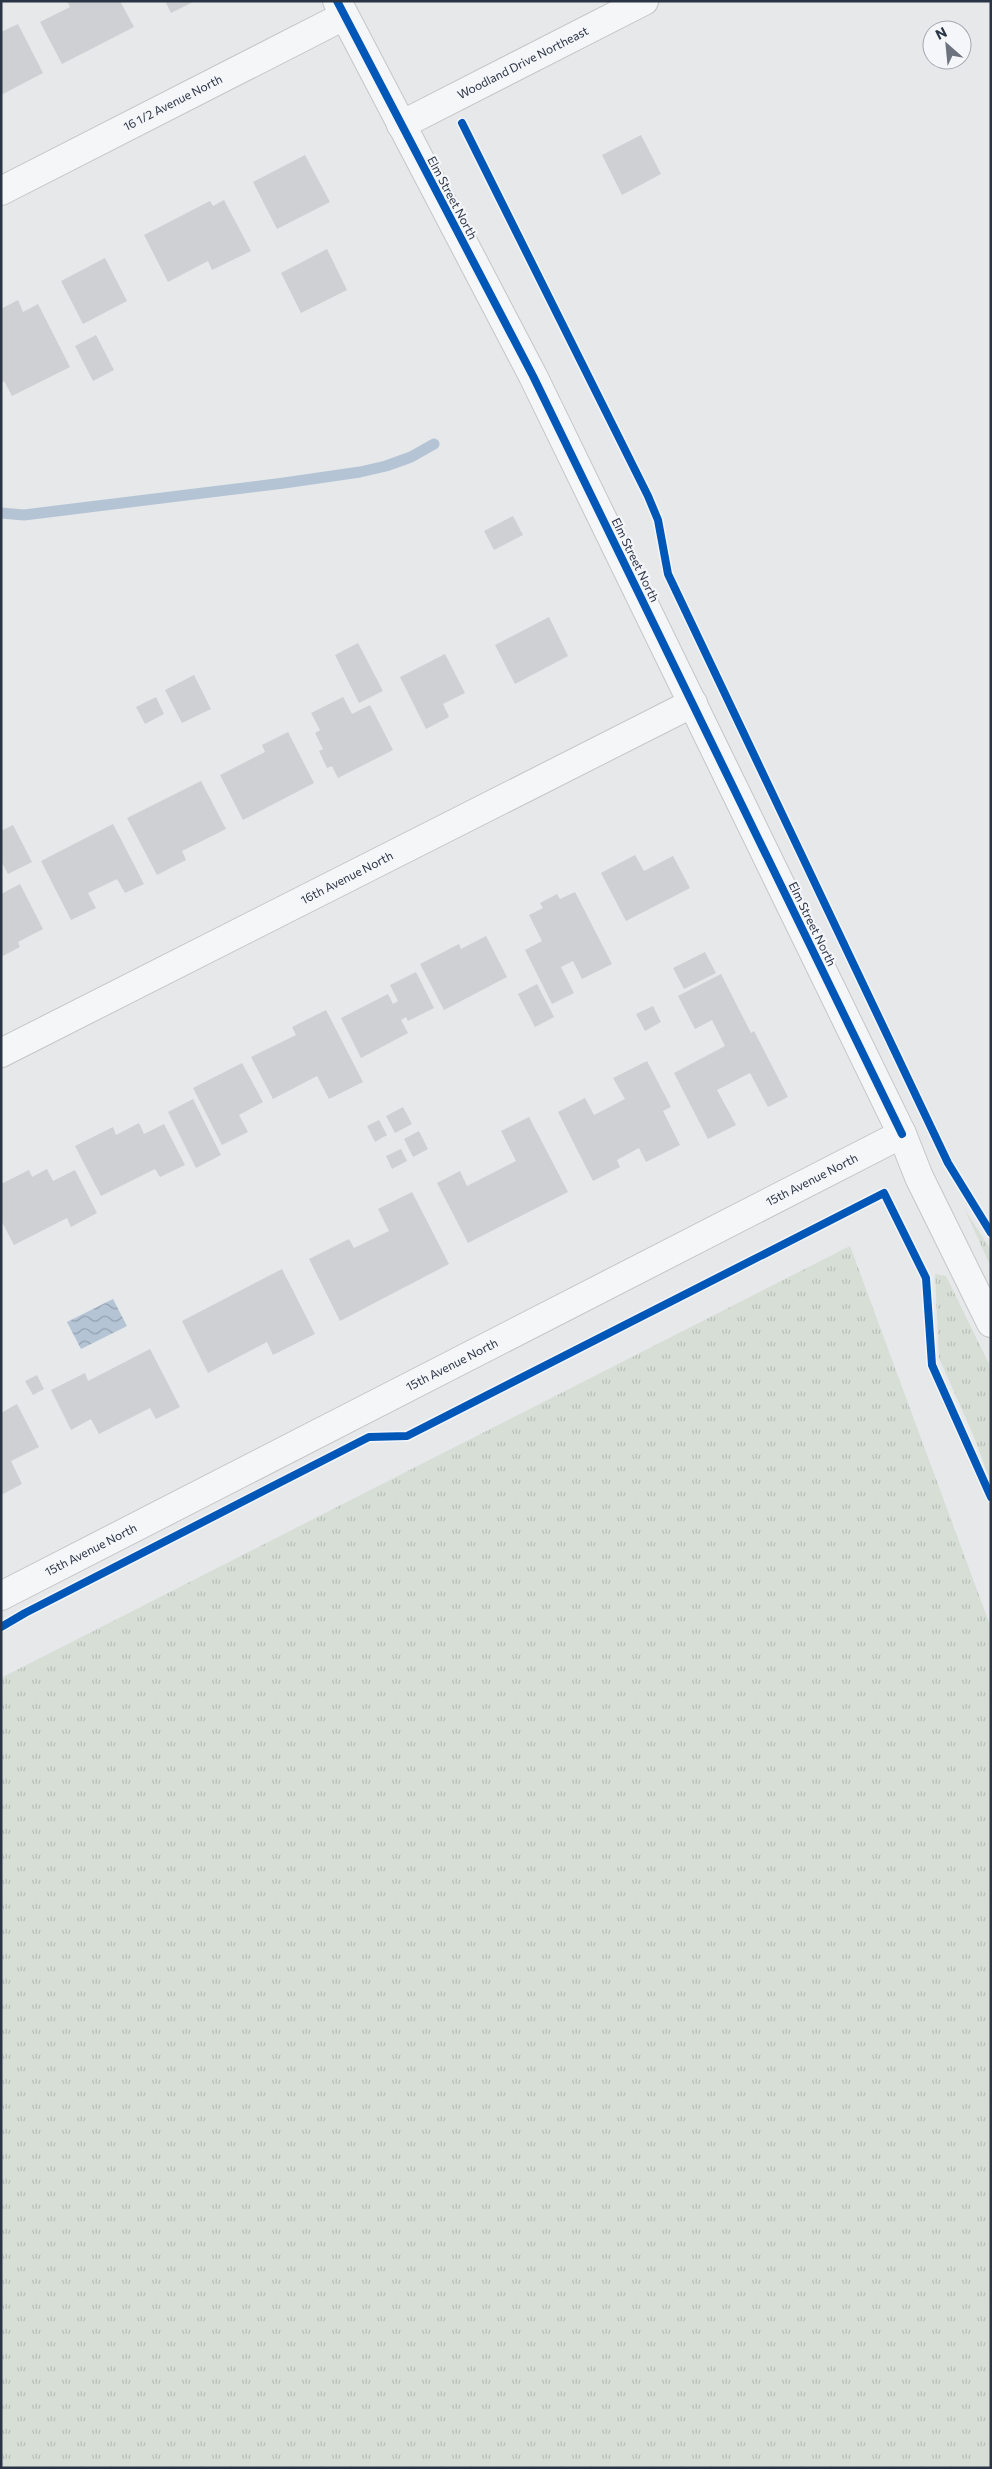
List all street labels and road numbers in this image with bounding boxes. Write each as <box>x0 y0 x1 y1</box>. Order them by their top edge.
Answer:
street label: Woodland Drive Northeast <box>455 23 590 101</box>
street label: 16 1/2 Avenue North <box>121 71 224 133</box>
street label: Elm Street North <box>425 154 481 241</box>
street label: Elm Street North <box>609 515 662 604</box>
street label: 16th Avenue North <box>298 848 395 906</box>
street label: Elm Street North <box>786 879 839 968</box>
street label: 15th Avenue North <box>763 1150 860 1208</box>
street label: 15th Avenue North <box>403 1335 500 1393</box>
street label: 15th Avenue North <box>42 1520 139 1578</box>

